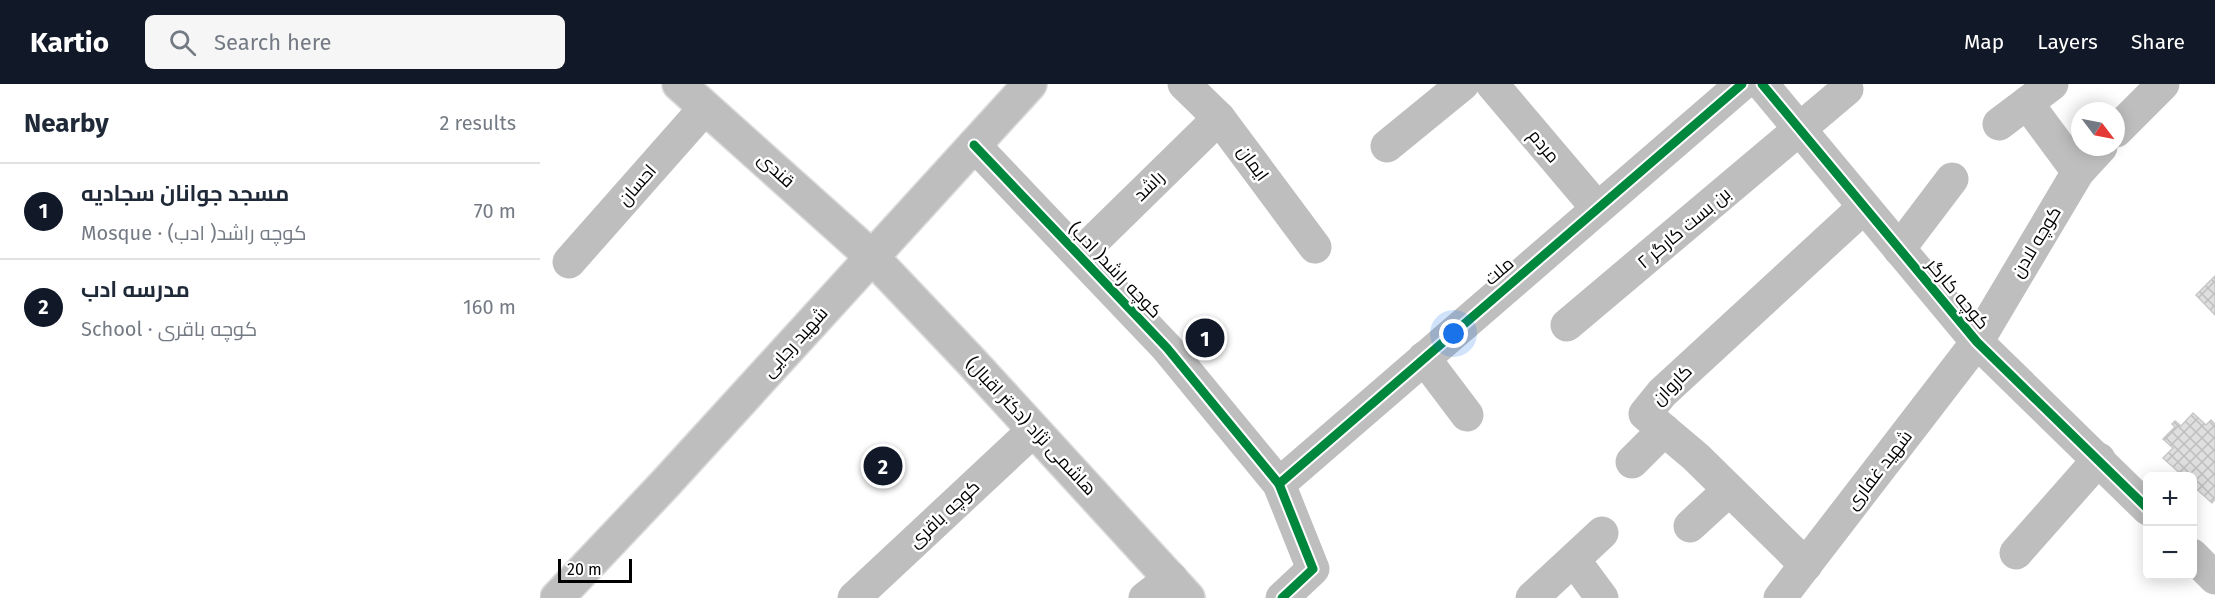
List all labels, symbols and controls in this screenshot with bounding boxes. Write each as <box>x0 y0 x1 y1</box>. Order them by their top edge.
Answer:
search box <box>145 15 565 69</box>
text: Kartio <box>30 26 109 59</box>
icon: search <box>166 26 199 59</box>
text: Search here <box>214 29 332 56</box>
text: Map <box>1964 29 2004 55</box>
text: Layers <box>2037 29 2098 55</box>
text: Share <box>2131 29 2185 55</box>
north arrow <box>2071 102 2125 156</box>
text: Nearby <box>24 108 109 139</box>
text: 2 results <box>439 111 516 135</box>
street label: مردم <box>1523 125 1564 168</box>
street label: ایمان <box>1233 141 1273 185</box>
street label: قندی <box>753 148 799 192</box>
street label: احسان <box>613 160 661 210</box>
street label: راشد <box>1129 166 1169 206</box>
text: مسجد جوانان سجادیه <box>81 180 289 207</box>
street label: بن بست کارگر ۲ <box>1633 183 1735 273</box>
text: 1 <box>39 199 48 223</box>
text: 70 m <box>474 199 516 223</box>
street label: کوچه لادن <box>2006 202 2067 282</box>
street label: کوچه راشد( ادب) <box>1063 217 1166 323</box>
text: Mosque · کوچه راشد( ادب) <box>81 221 306 245</box>
street label: ملت <box>1480 252 1518 290</box>
street label: کوچه کارگر <box>1921 253 1994 335</box>
text: مدرسه ادب <box>81 276 190 303</box>
text: 2 <box>38 295 49 319</box>
text: 160 m <box>463 295 516 319</box>
street label: شهید رجایی <box>758 302 832 382</box>
pin: 1 <box>1186 316 1224 360</box>
text: School · کوچه باقری <box>81 317 257 341</box>
your location <box>1439 319 1468 348</box>
street label: هاشمی نژاد (دکتر اقبال) <box>961 352 1101 500</box>
street label: کاروان <box>1647 360 1697 410</box>
street label: شهید غفاری <box>1841 426 1917 514</box>
pin: 2 <box>864 444 902 488</box>
map controls <box>2143 472 2197 580</box>
button: + <box>2143 472 2197 526</box>
street label: کوچه باقری <box>904 475 985 553</box>
button: − <box>2143 526 2197 580</box>
scale bar <box>558 556 632 584</box>
text: 20 m <box>567 560 602 579</box>

